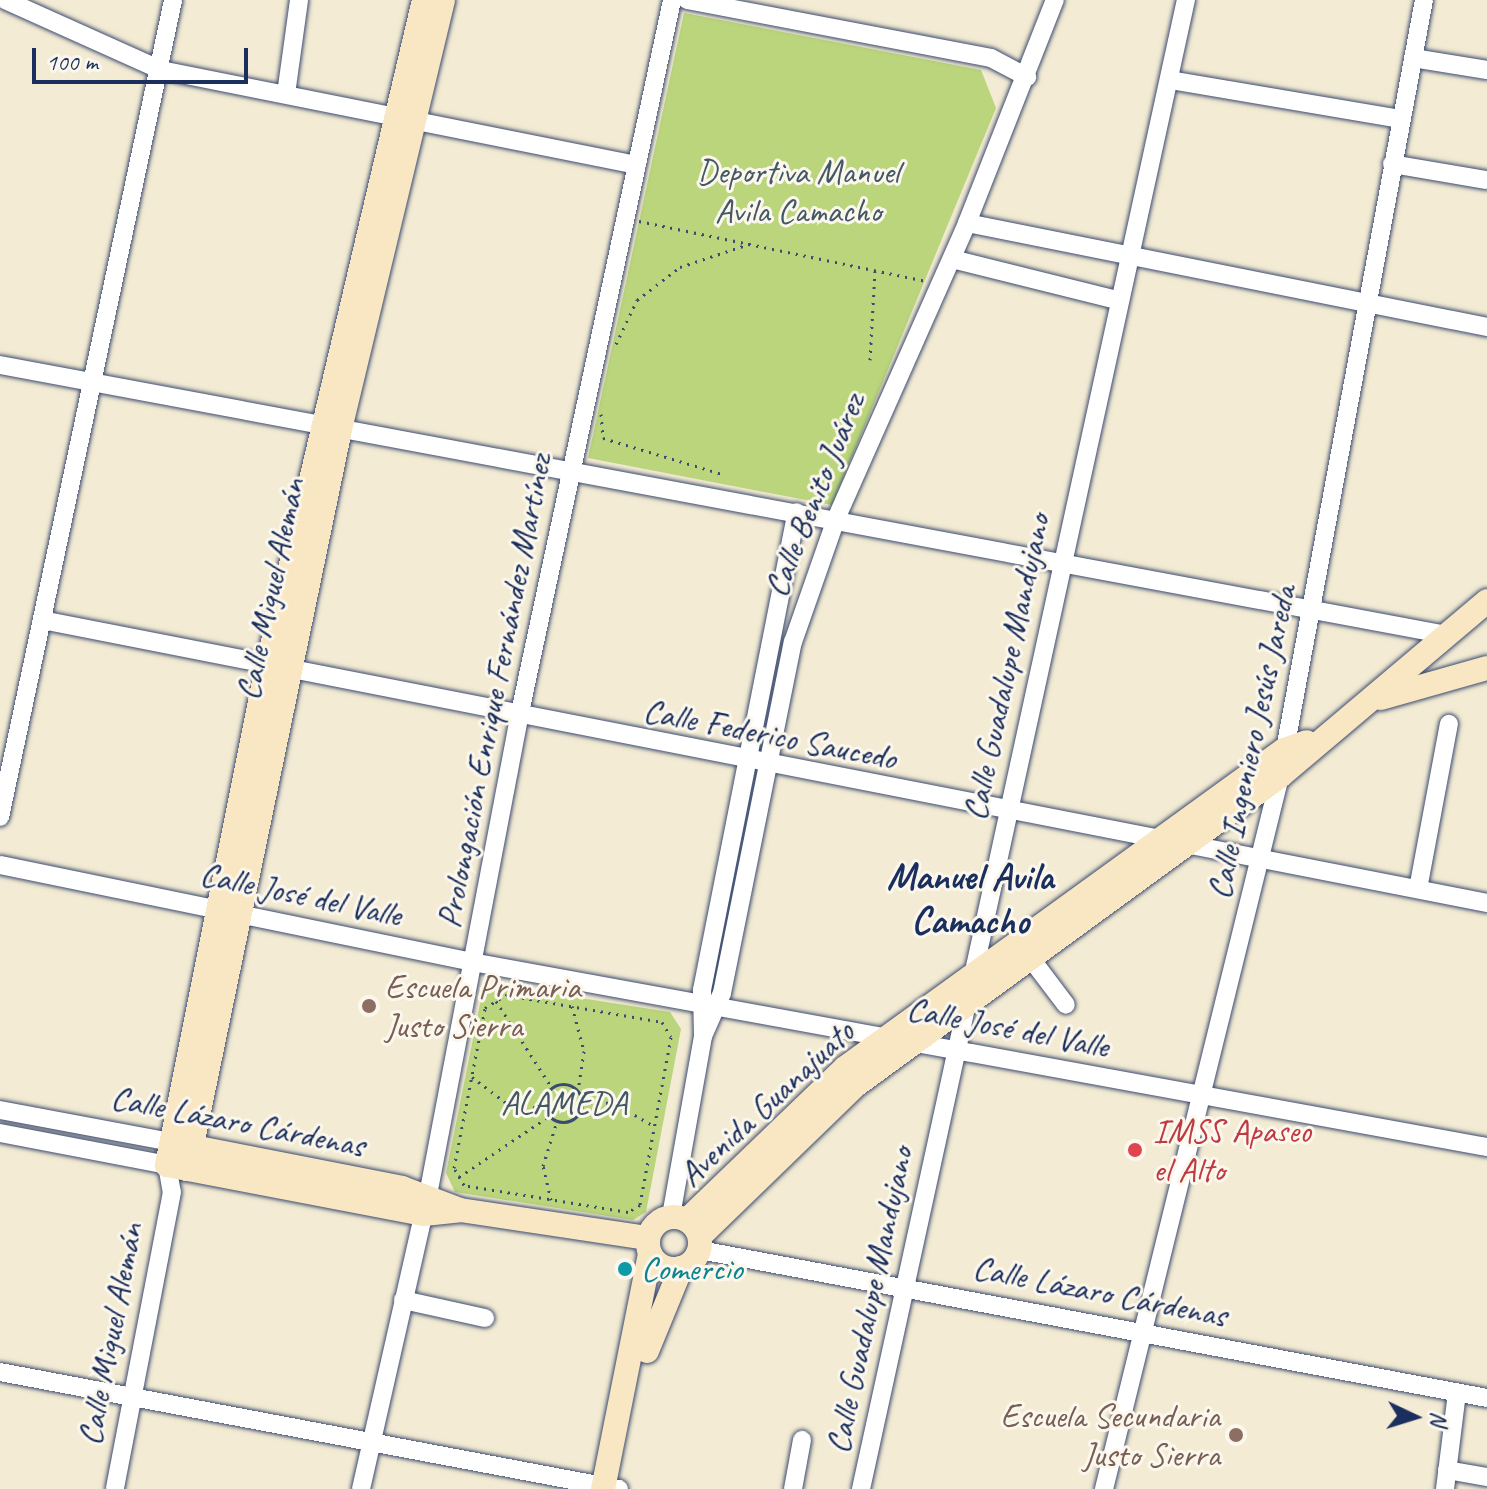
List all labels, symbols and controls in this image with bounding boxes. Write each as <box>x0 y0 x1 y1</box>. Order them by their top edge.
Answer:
scale bar <box>36 32 252 82</box>
text: 100 m <box>46 47 98 77</box>
park label: Deportiva Manuel Avila Camacho <box>696 151 900 230</box>
street label: Calle Benito Juárez <box>755 388 873 602</box>
street label: Prolongación Enrique Fernández Martínez <box>428 450 560 932</box>
street label: Calle Miguel Alemán <box>226 474 314 704</box>
street label: Calle Guadalupe Mandujano <box>954 511 1058 823</box>
street label: Calle Ingeniero Jesús Jareda <box>1198 582 1304 902</box>
street label: Calle Federico Saucedo <box>641 690 899 778</box>
street label: Calle José del Valle <box>196 853 406 935</box>
district label: Manuel Avila Camacho <box>887 854 1053 944</box>
place label: Escuela Primaria Justo Sierra <box>385 966 580 1046</box>
street label: Calle José del Valle <box>903 987 1113 1067</box>
marker: Escuela Primaria Justo Sierra <box>360 997 378 1015</box>
street label: Avenida Guanajuato <box>670 1011 862 1195</box>
street label: Calle Lázaro Cárdenas <box>108 1076 368 1166</box>
park label: ALAMEDA <box>501 1083 627 1123</box>
place label: IMSS Apaseo el Alto <box>1153 1110 1311 1190</box>
marker: IMSS Apaseo el Alto <box>1124 1139 1146 1161</box>
street label: Calle Guadalupe Mandujano <box>817 1144 921 1456</box>
street label: Calle Miguel Alemán <box>68 1219 152 1449</box>
street label: Calle Lázaro Cárdenas <box>970 1246 1230 1336</box>
place label: Comercio <box>641 1249 742 1289</box>
marker: Comercio <box>616 1260 634 1278</box>
north arrow <box>1375 1377 1455 1457</box>
place label: Escuela Secundaria Justo Sierra <box>1000 1395 1220 1474</box>
text: N <box>1425 1411 1453 1426</box>
marker: Escuela Secundaria Justo Sierra <box>1227 1426 1245 1444</box>

